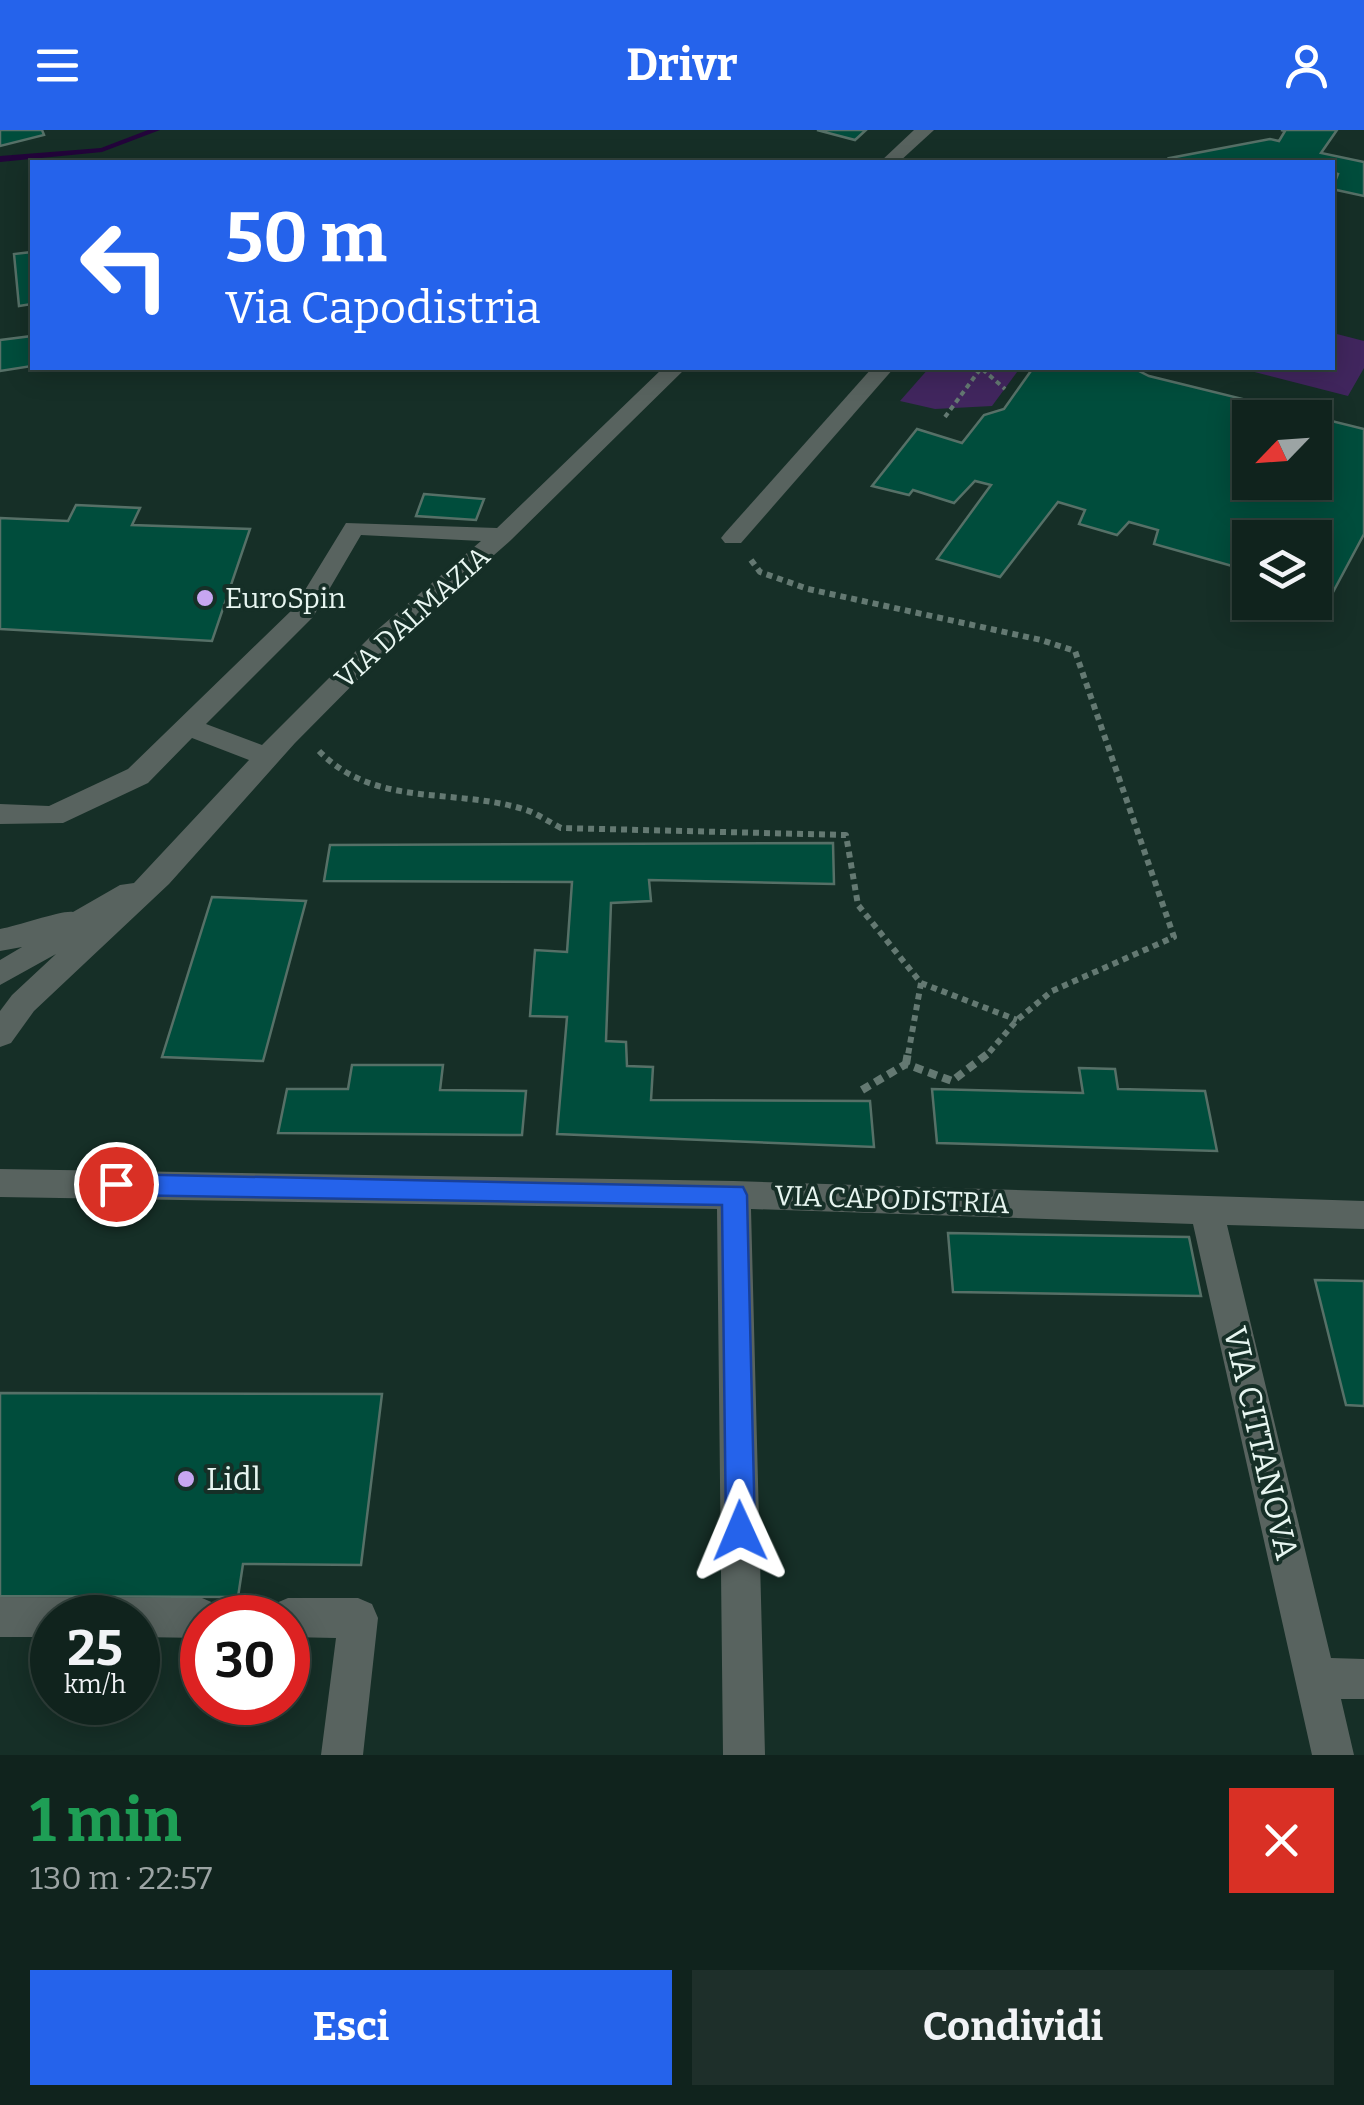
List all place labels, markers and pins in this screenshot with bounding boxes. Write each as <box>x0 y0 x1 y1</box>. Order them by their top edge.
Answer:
place label: EuroSpin <box>225 582 346 615</box>
marker: EuroSpin <box>194 587 216 609</box>
pin <box>74 1142 159 1227</box>
place label: Lidl <box>206 1460 261 1498</box>
marker: Lidl <box>175 1468 197 1490</box>

